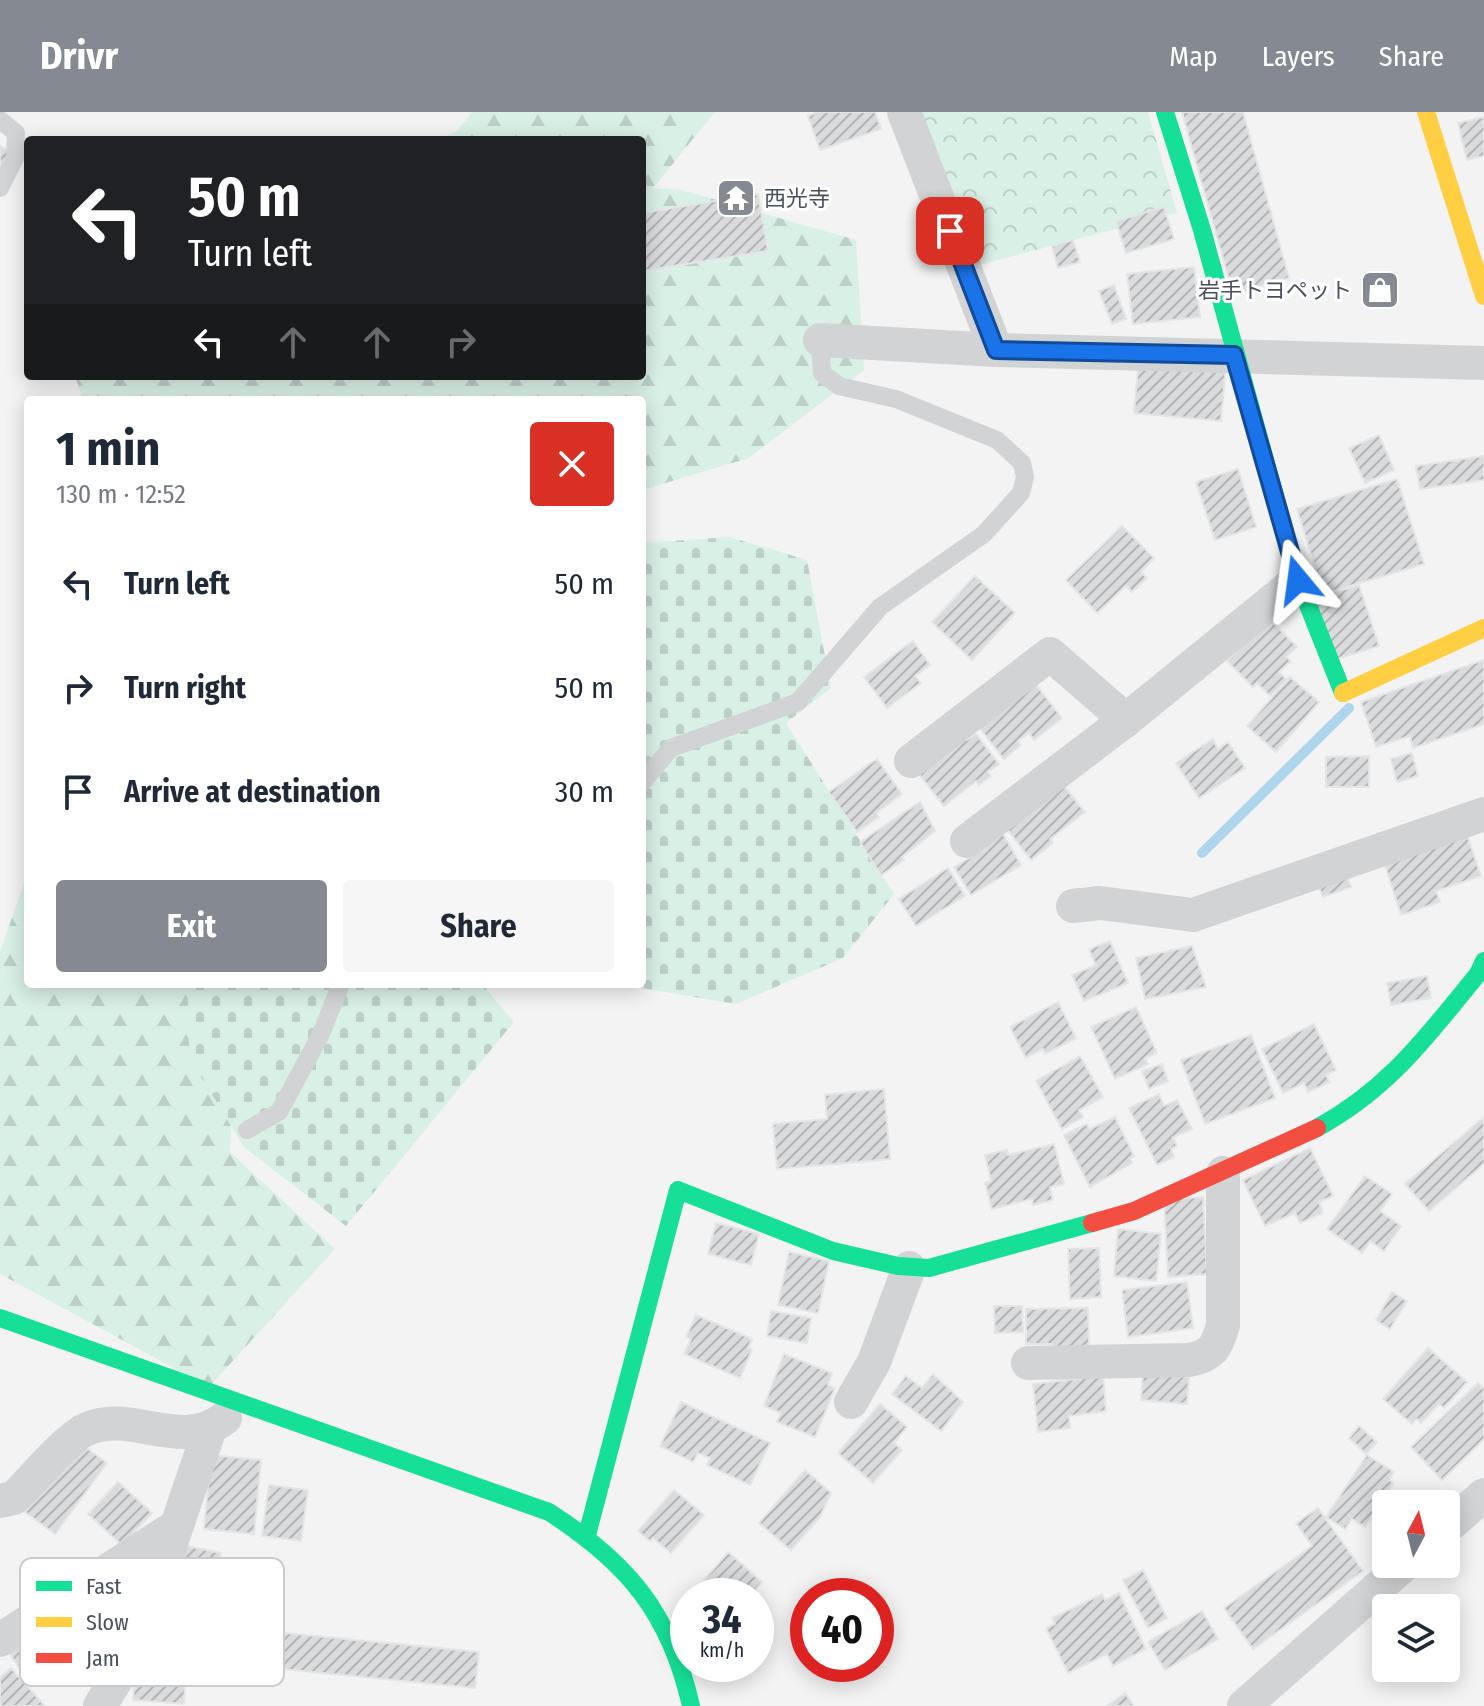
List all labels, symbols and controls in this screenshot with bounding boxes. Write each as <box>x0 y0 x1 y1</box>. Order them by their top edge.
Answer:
text: Drivr <box>40 33 118 79</box>
text: Map <box>1169 40 1218 73</box>
text: Layers <box>1262 40 1335 73</box>
text: Share <box>1379 40 1444 73</box>
text: 50 m <box>188 164 300 231</box>
icon: left <box>56 168 160 272</box>
temple icon: 西光寺 <box>715 177 757 219</box>
place label: 西光寺 <box>764 185 830 212</box>
pin <box>916 197 984 265</box>
icon: arrive <box>928 209 972 253</box>
text: Turn left <box>188 232 312 276</box>
shop icon: 岩手トヨペット <box>1359 269 1401 311</box>
place label: 岩手トヨペット <box>1198 277 1352 304</box>
icon: left <box>187 320 231 364</box>
icon: ahead <box>271 320 315 364</box>
icon: ahead <box>355 320 399 364</box>
icon: right <box>439 320 483 364</box>
text: 1 min <box>56 420 161 478</box>
button: close <box>530 422 614 506</box>
text: 130 m · 12:52 <box>56 479 186 510</box>
position arrow <box>1256 538 1340 622</box>
icon: left <box>56 562 100 606</box>
text: Turn left <box>124 566 230 602</box>
text: 50 m <box>554 566 614 602</box>
icon: right <box>56 666 100 710</box>
text: Turn right <box>124 670 246 706</box>
text: 50 m <box>554 670 614 706</box>
icon: arrive <box>56 770 100 814</box>
text: Arrive at destination <box>124 774 381 810</box>
text: 30 m <box>555 774 614 810</box>
button: Exit <box>56 880 327 972</box>
button: Share <box>343 880 614 972</box>
north arrow <box>1372 1490 1460 1578</box>
map controls <box>1372 1490 1460 1682</box>
legend <box>20 1558 284 1686</box>
text: Fast <box>86 1573 122 1600</box>
speed limit sign: 40 <box>790 1578 894 1682</box>
button: layers <box>1372 1594 1460 1682</box>
text: 34 <box>702 1596 742 1644</box>
text: Slow <box>86 1609 129 1636</box>
text: km/h <box>700 1638 744 1662</box>
text: Jam <box>86 1645 120 1672</box>

